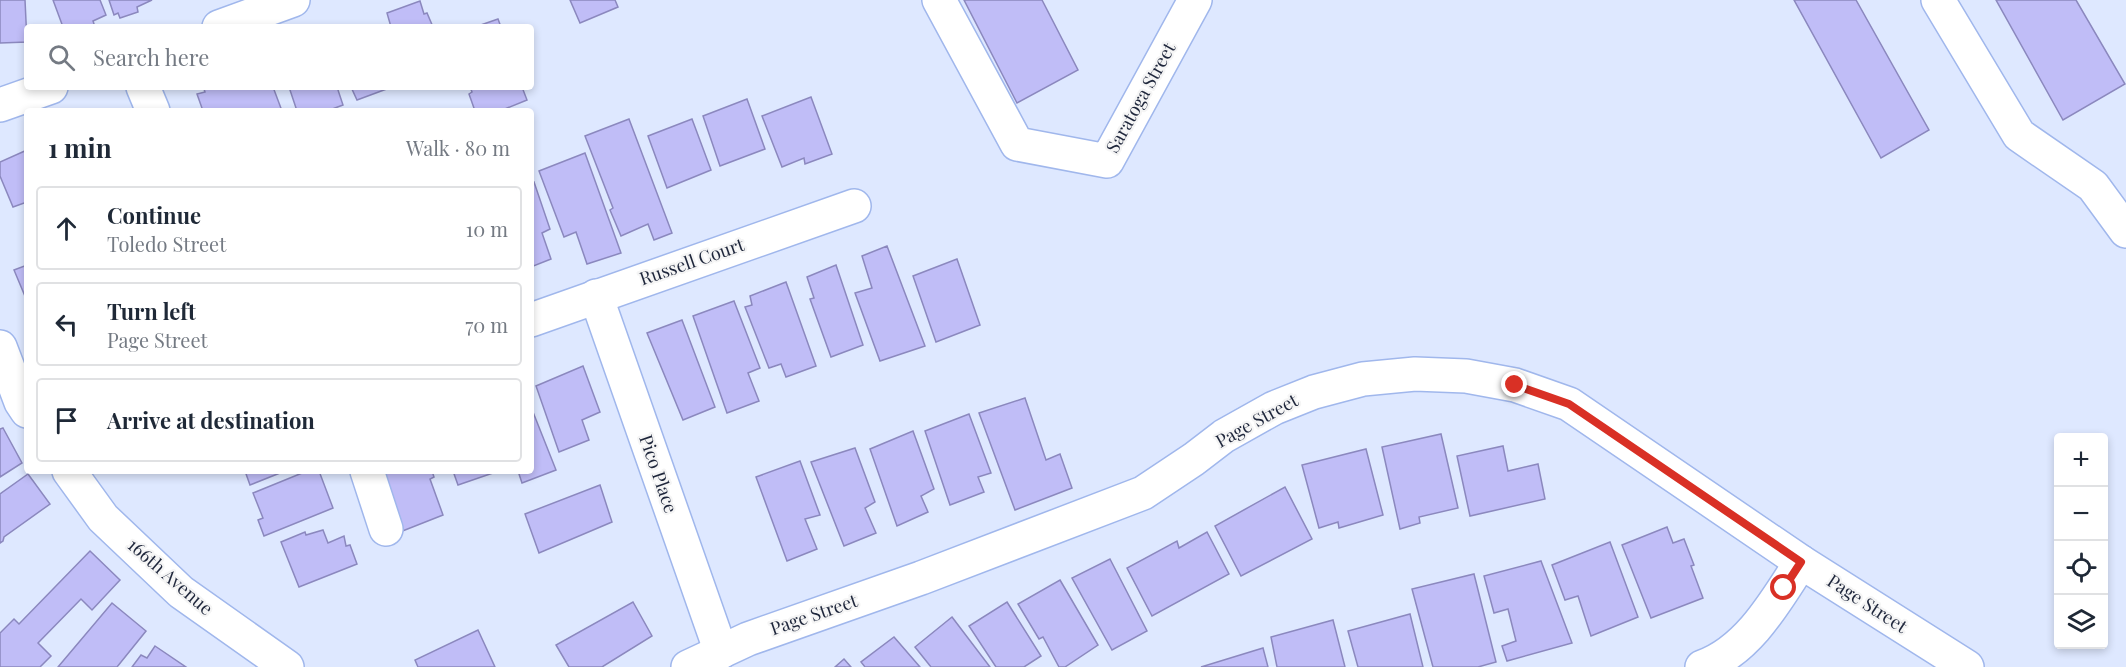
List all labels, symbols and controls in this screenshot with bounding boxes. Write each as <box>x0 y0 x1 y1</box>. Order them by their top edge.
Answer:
search box <box>24 24 534 90</box>
street label: Saratoga Street <box>1100 37 1181 157</box>
icon: search <box>45 41 78 74</box>
text: Search here <box>93 42 209 72</box>
text: 1 min <box>48 130 112 165</box>
text: Walk · 80 m <box>406 134 510 161</box>
text: Continue <box>107 200 201 230</box>
icon: ahead <box>50 212 83 245</box>
text: 10 m <box>466 215 508 242</box>
text: Toledo Street <box>107 230 226 257</box>
street label: Russell Court <box>636 232 748 290</box>
text: Turn left <box>107 296 196 326</box>
icon: left <box>50 308 83 341</box>
text: 70 m <box>465 311 508 338</box>
text: Page Street <box>107 326 208 353</box>
route end <box>1501 371 1527 397</box>
street label: Page Street <box>1211 387 1303 453</box>
icon: arrive <box>50 404 83 437</box>
text: Arrive at destination <box>107 405 315 435</box>
street label: Pico Place <box>634 431 684 516</box>
map controls <box>2054 433 2108 649</box>
button: + <box>2054 433 2108 487</box>
button: − <box>2054 487 2108 541</box>
street label: 166th Avenue <box>123 533 218 620</box>
button: locate <box>2054 541 2108 595</box>
street label: Page Street <box>1823 568 1913 638</box>
route start <box>1770 574 1796 600</box>
street label: Page Street <box>767 588 861 640</box>
button: layers <box>2054 595 2108 649</box>

